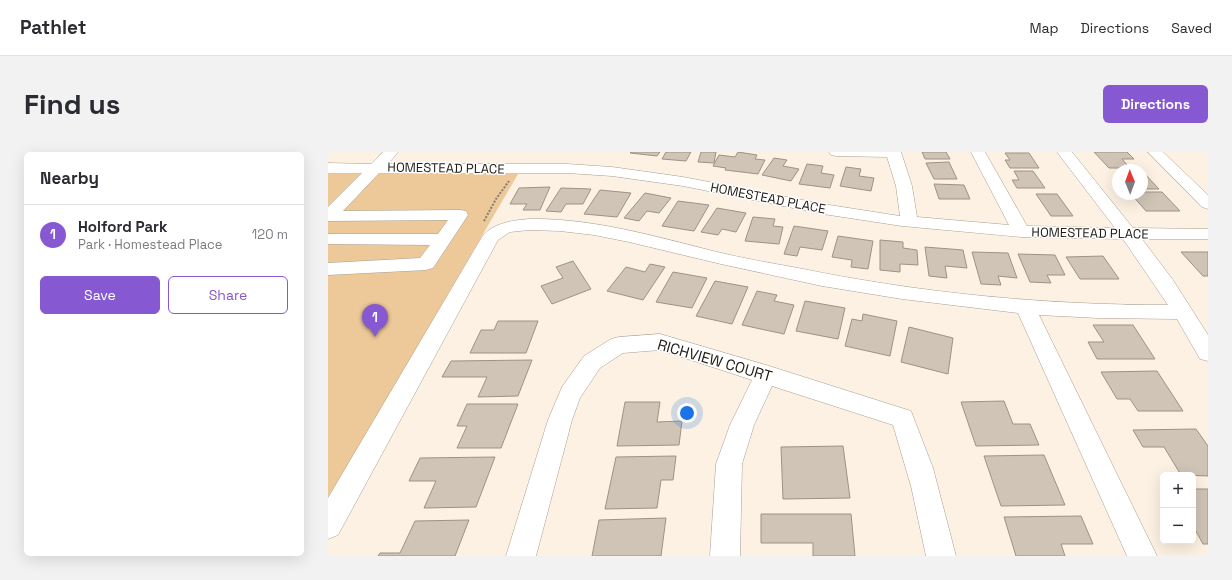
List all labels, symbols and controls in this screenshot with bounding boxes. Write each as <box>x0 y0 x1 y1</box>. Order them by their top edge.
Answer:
text: Pathlet <box>20 15 86 40</box>
text: Map <box>1029 19 1059 37</box>
text: Directions <box>1081 19 1149 37</box>
text: Saved <box>1171 19 1212 37</box>
button: Directions <box>1103 85 1208 123</box>
text: Find us <box>24 86 121 122</box>
street label: HOMESTEAD PLACE <box>387 158 505 178</box>
north arrow <box>1112 164 1148 200</box>
text: Nearby <box>40 167 99 189</box>
street label: HOMESTEAD PLACE <box>709 178 827 218</box>
text: Holford Park <box>78 217 168 236</box>
street label: HOMESTEAD PLACE <box>1031 223 1149 243</box>
text: 1 <box>50 226 56 243</box>
text: 120 m <box>252 226 288 243</box>
text: Park · Homestead Place <box>78 236 223 253</box>
button: Save <box>40 276 160 314</box>
button: Share <box>168 276 288 314</box>
pin: 1 <box>362 304 388 337</box>
street label: RICHVIEW COURT <box>655 335 775 386</box>
your location <box>677 403 697 423</box>
map controls <box>1160 472 1196 544</box>
button: + <box>1160 472 1196 508</box>
button: − <box>1160 508 1196 544</box>

